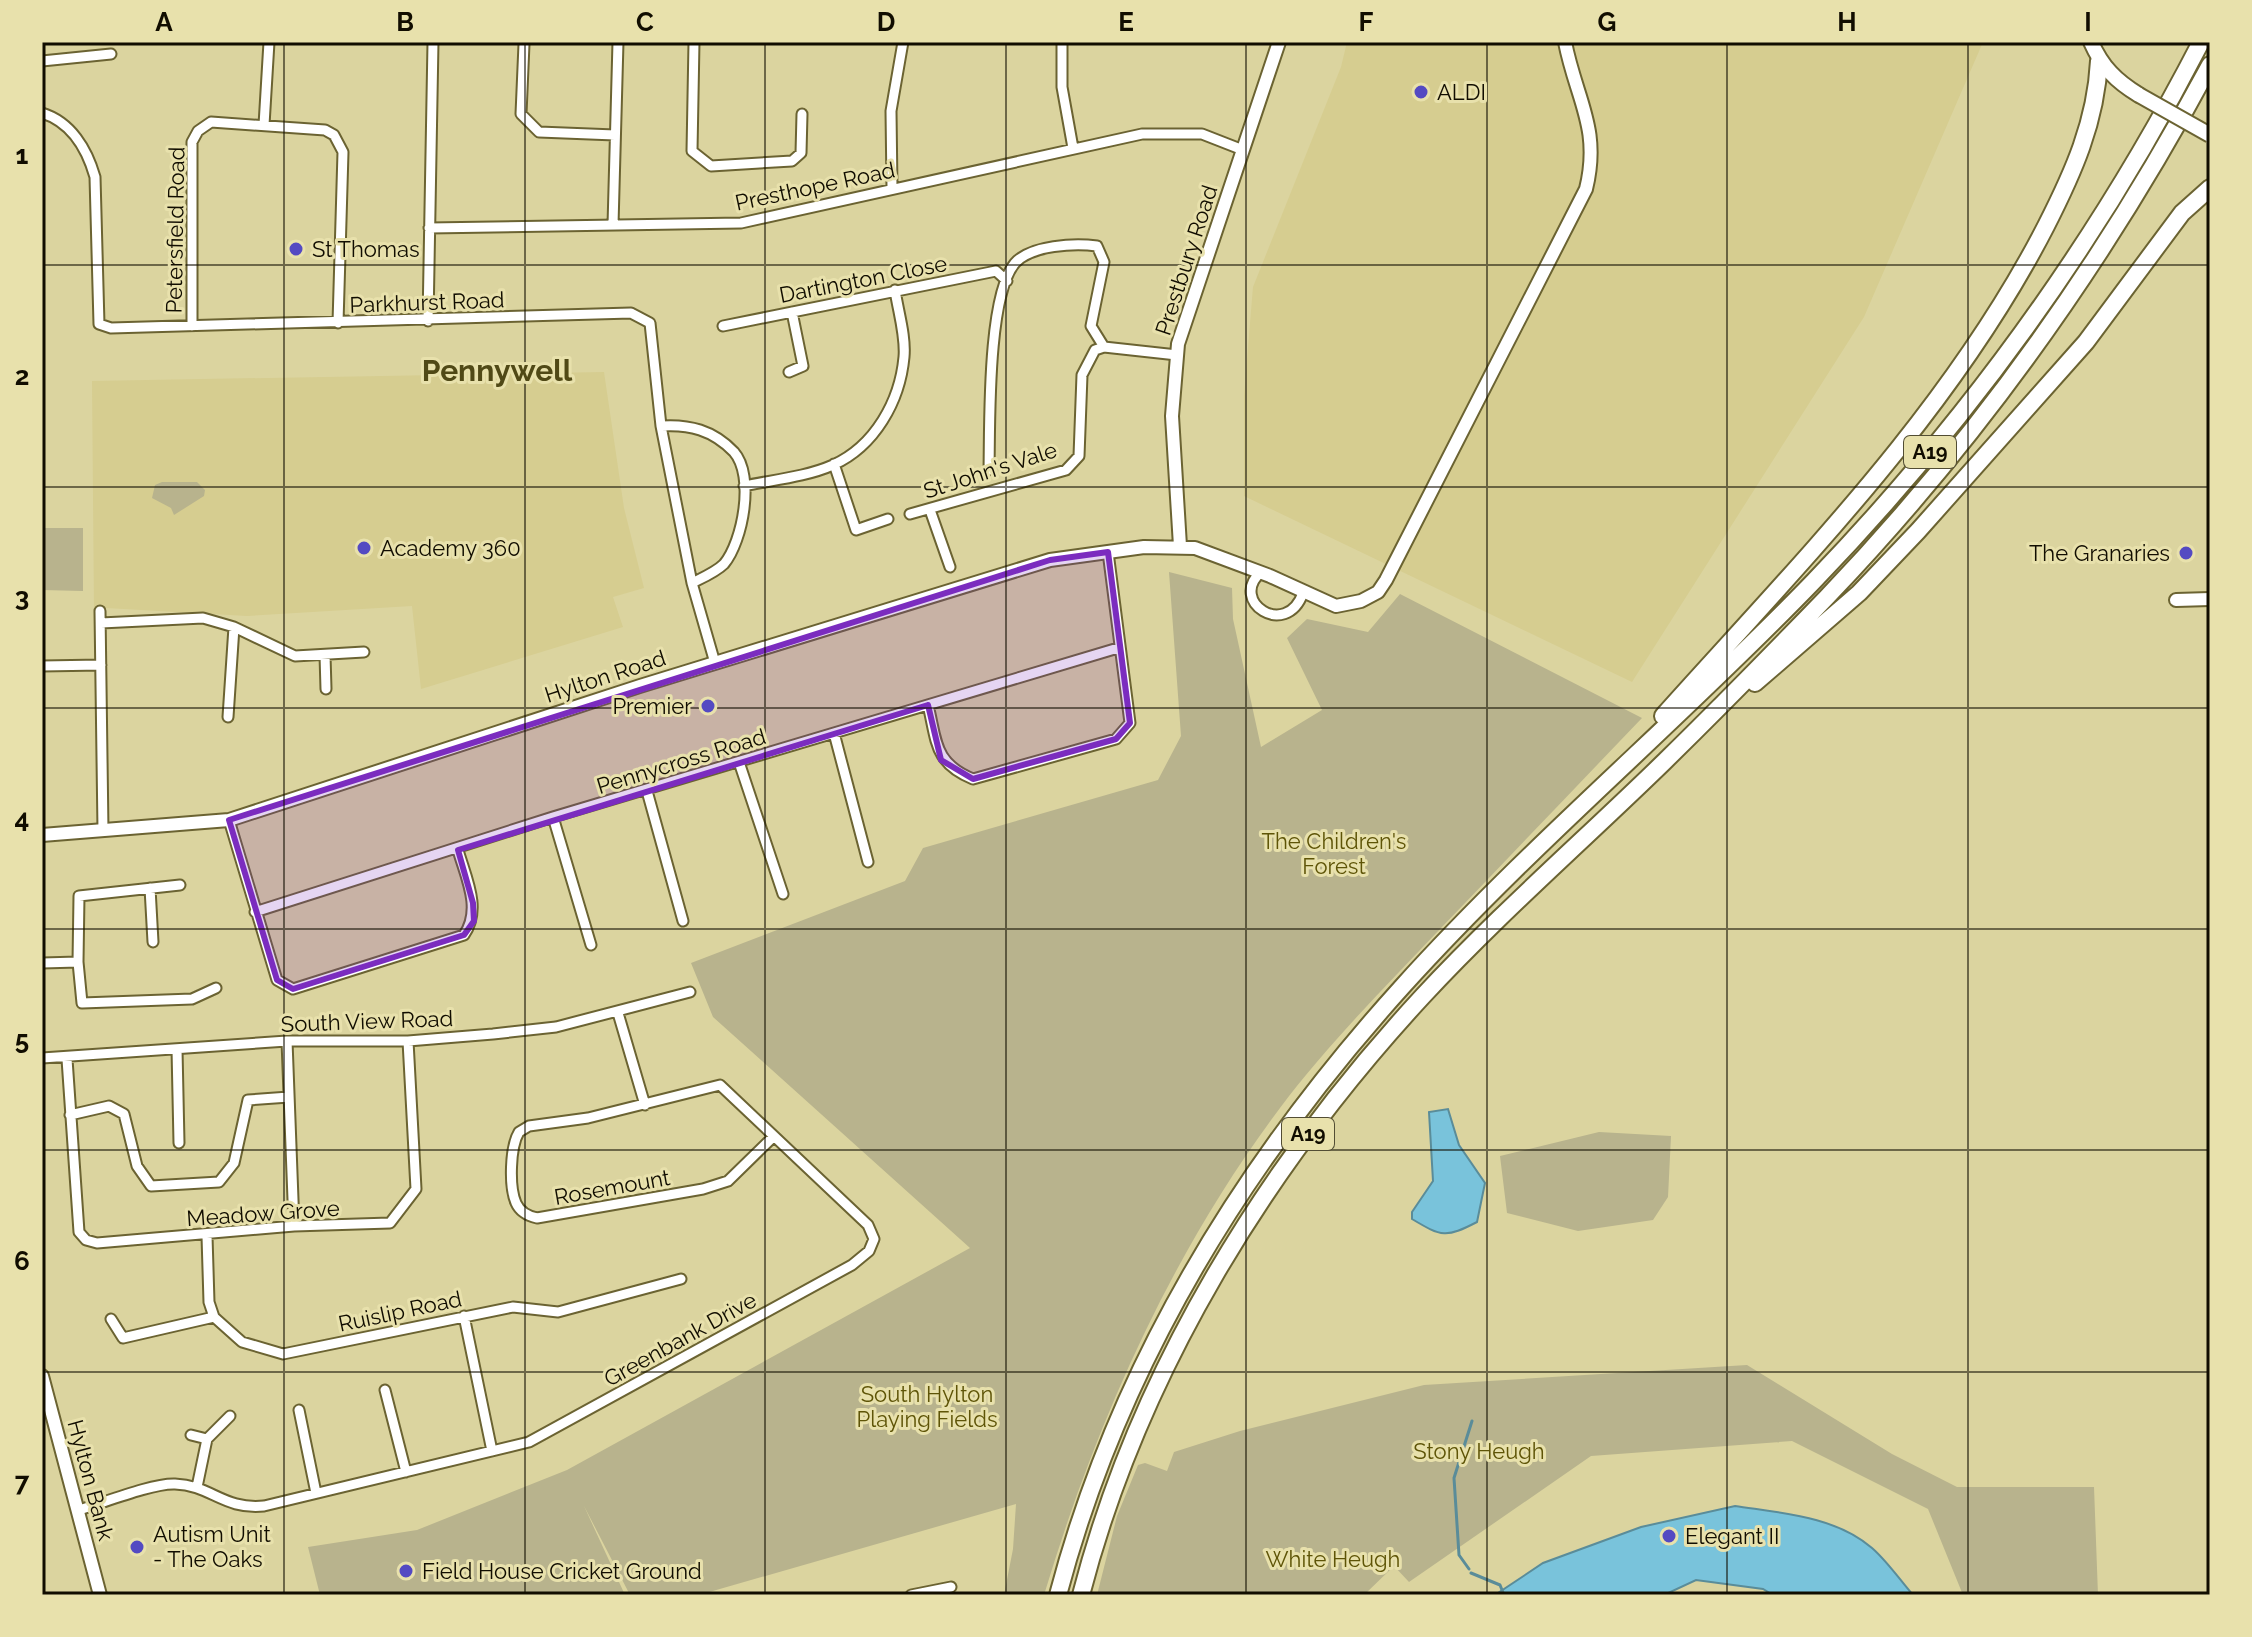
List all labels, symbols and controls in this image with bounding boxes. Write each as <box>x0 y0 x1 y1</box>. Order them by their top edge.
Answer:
text: A <box>155 7 173 37</box>
text: B <box>396 7 414 37</box>
text: C <box>636 7 654 37</box>
text: D <box>877 7 895 37</box>
text: E <box>1118 7 1134 37</box>
text: F <box>1359 7 1374 37</box>
text: G <box>1598 7 1616 37</box>
text: H <box>1837 7 1857 37</box>
text: I <box>2084 7 2092 37</box>
place label: ALDI <box>1437 79 1486 105</box>
marker: ALDI <box>1412 83 1430 101</box>
text: 1 <box>16 140 29 170</box>
street label: Petersfield Road <box>161 146 189 314</box>
street label: Presthope Road <box>733 156 897 216</box>
street label: Prestbury Road <box>1150 182 1222 338</box>
place label: St Thomas <box>312 236 420 262</box>
marker: St Thomas <box>287 240 305 258</box>
street label: Dartington Close <box>777 250 949 308</box>
street label: Parkhurst Road <box>349 286 505 318</box>
district label: Pennywell <box>422 353 573 388</box>
text: 2 <box>15 361 29 391</box>
street label: St John's Vale <box>920 436 1060 504</box>
road number: A19 <box>1904 436 1956 468</box>
place label: Academy 360 <box>380 535 521 561</box>
marker: Academy 360 <box>355 539 373 557</box>
place label: The Granaries <box>2029 540 2170 566</box>
marker: The Granaries <box>2177 544 2195 562</box>
text: 3 <box>15 582 29 612</box>
street label: Hylton Road <box>541 644 669 708</box>
place label: Premier <box>612 693 692 719</box>
marker: Premier <box>699 697 717 715</box>
street label: Pennycross Road <box>593 723 769 799</box>
text: 4 <box>15 804 29 834</box>
park label: The Children's Forest <box>1262 828 1406 879</box>
street label: South View Road <box>280 1005 454 1037</box>
text: 5 <box>15 1025 29 1055</box>
road number: A19 <box>1282 1118 1334 1150</box>
street label: Rosemount <box>552 1164 673 1210</box>
street label: Meadow Grove <box>186 1195 340 1231</box>
text: 6 <box>14 1246 30 1276</box>
street label: Ruislip Road <box>336 1285 464 1337</box>
street label: Greenbank Drive <box>599 1286 761 1392</box>
park label: South Hylton Playing Fields <box>856 1381 998 1432</box>
street label: Hylton Bank <box>62 1417 120 1544</box>
park label: Stony Heugh <box>1413 1438 1545 1464</box>
text: 7 <box>15 1467 30 1497</box>
place label: Autism Unit - The Oaks <box>153 1521 271 1572</box>
place label: Elegant II <box>1685 1523 1780 1549</box>
marker: Elegant II <box>1660 1527 1678 1545</box>
marker: Autism Unit - The Oaks <box>128 1538 146 1556</box>
park label: White Heugh <box>1266 1546 1400 1572</box>
place label: Field House Cricket Ground <box>422 1558 702 1584</box>
marker: Field House Cricket Ground <box>397 1562 415 1580</box>

